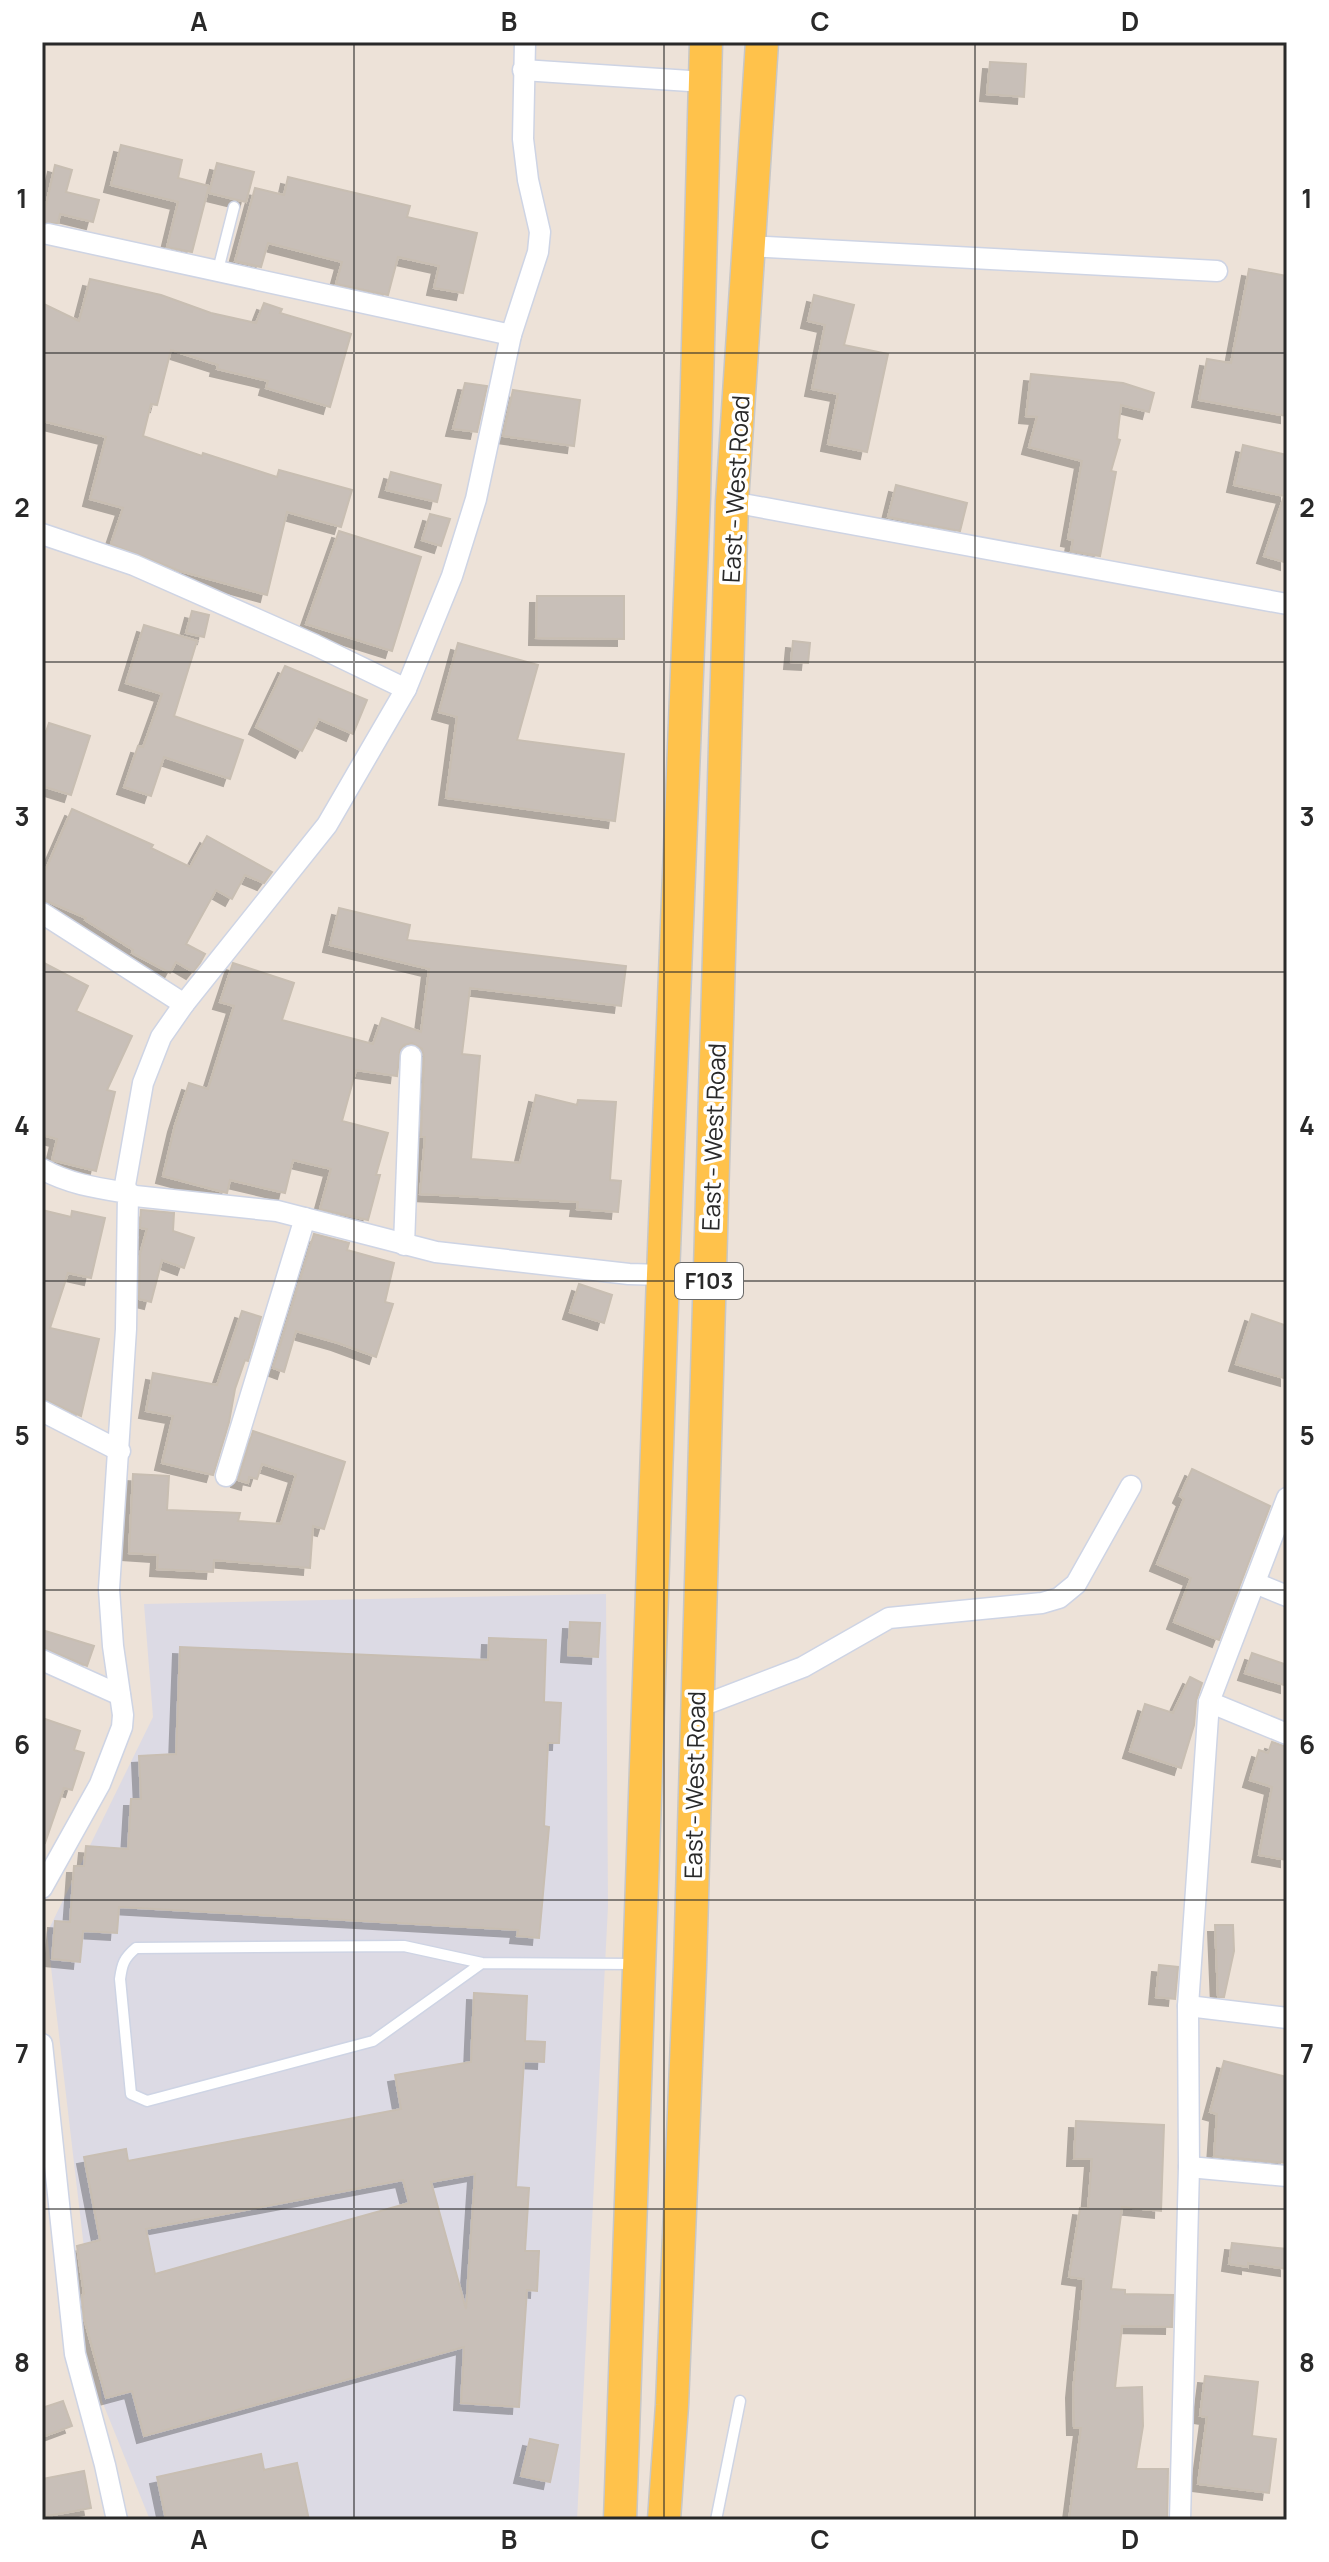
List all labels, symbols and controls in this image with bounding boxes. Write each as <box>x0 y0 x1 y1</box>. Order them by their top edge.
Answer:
text: A <box>190 3 208 39</box>
text: B <box>501 3 517 39</box>
text: C <box>810 3 830 39</box>
text: D <box>1121 3 1139 39</box>
text: 1 <box>16 180 28 216</box>
text: 1 <box>1301 180 1313 216</box>
street label: East - West Road <box>714 394 756 584</box>
text: 2 <box>14 489 30 525</box>
text: 2 <box>1299 489 1315 525</box>
text: 3 <box>14 798 30 834</box>
text: 3 <box>1299 798 1315 834</box>
street label: East - West Road <box>693 1043 733 1231</box>
text: 4 <box>14 1107 30 1143</box>
text: 4 <box>1299 1107 1315 1143</box>
road number: F103 <box>675 1263 743 1299</box>
text: 5 <box>14 1417 30 1453</box>
text: 5 <box>1299 1417 1315 1453</box>
street label: East - West Road <box>676 1691 712 1879</box>
text: 6 <box>14 1726 30 1762</box>
text: 6 <box>1299 1726 1315 1762</box>
text: 7 <box>15 2035 29 2071</box>
text: 7 <box>1300 2035 1314 2071</box>
text: 8 <box>14 2344 30 2380</box>
text: 8 <box>1299 2344 1315 2380</box>
text: A <box>190 2521 208 2557</box>
text: B <box>501 2521 517 2557</box>
text: C <box>810 2521 830 2557</box>
text: D <box>1121 2521 1139 2557</box>

